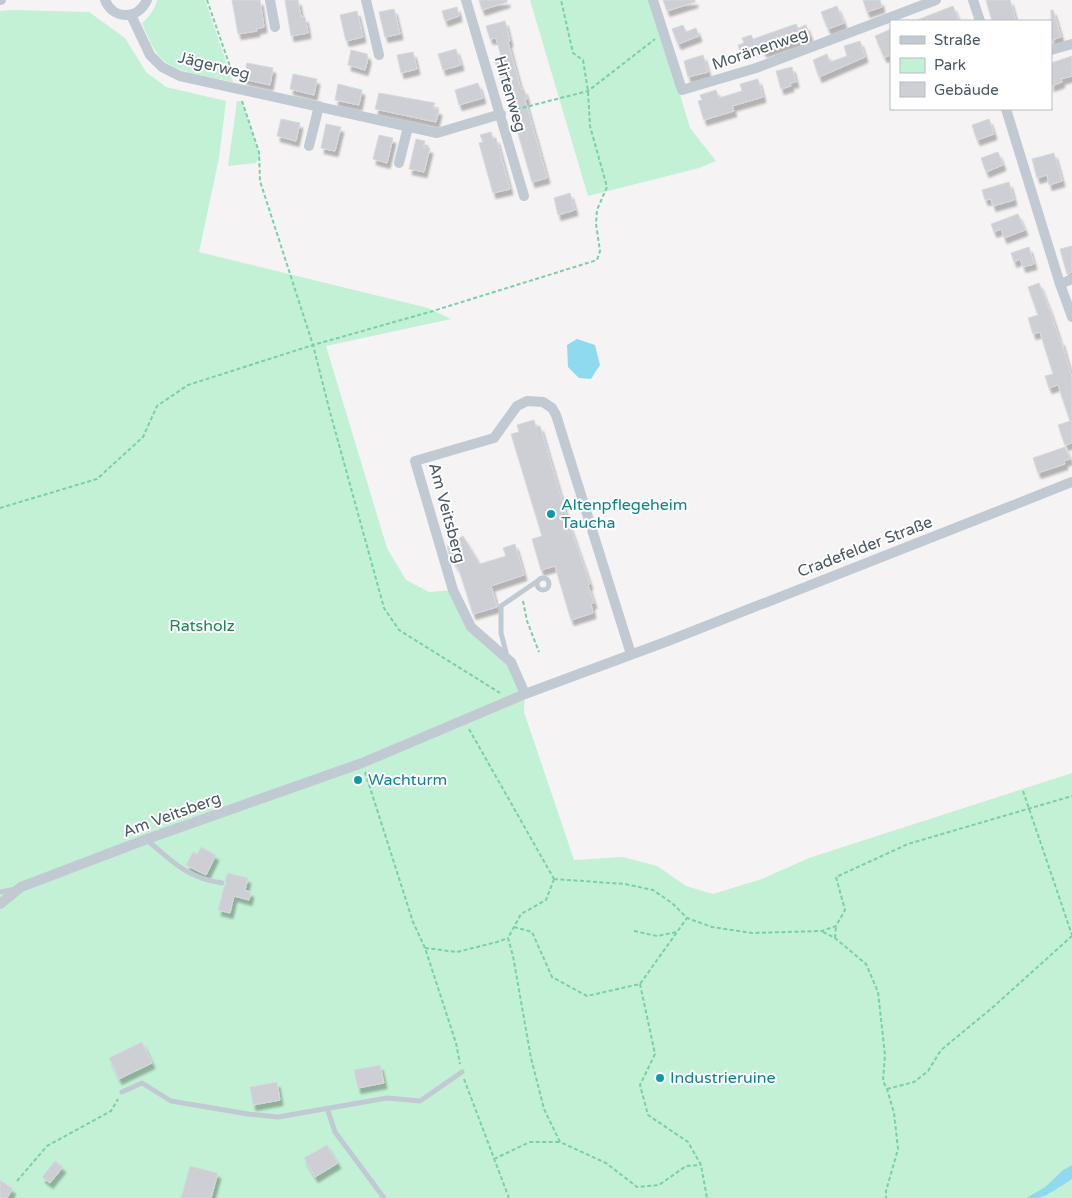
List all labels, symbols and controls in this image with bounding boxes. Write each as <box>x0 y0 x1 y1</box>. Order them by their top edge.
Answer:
legend <box>890 20 1052 110</box>
street label: Moränenweg <box>709 23 811 75</box>
text: Straße <box>934 31 980 49</box>
street label: Jägerweg <box>176 47 252 85</box>
street label: Hirtenweg <box>490 54 530 134</box>
text: Park <box>934 56 966 74</box>
text: Gebäude <box>934 81 999 99</box>
street label: Am Veitsberg <box>424 461 470 565</box>
place label: Altenpflegeheim Taucha <box>561 495 688 533</box>
marker: Altenpflegeheim Taucha <box>545 508 557 520</box>
street label: Cradefelder Straße <box>795 512 935 582</box>
park label: Ratsholz <box>169 616 235 636</box>
place label: Wachturm <box>368 770 447 790</box>
marker: Wachturm <box>352 774 364 786</box>
street label: Am Veitsberg <box>120 788 224 842</box>
place label: Industrieruine <box>670 1068 776 1088</box>
marker: Industrieruine <box>654 1072 666 1084</box>

